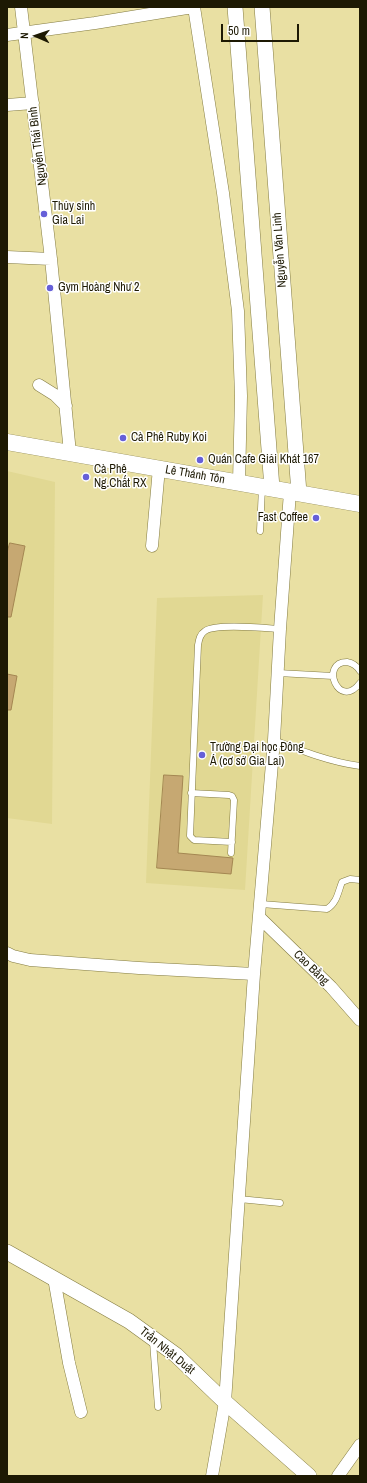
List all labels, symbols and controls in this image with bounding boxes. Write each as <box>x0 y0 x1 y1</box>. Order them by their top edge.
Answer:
north arrow <box>16 16 56 56</box>
scale bar <box>223 16 301 42</box>
text: 50 m <box>228 23 250 39</box>
text: N <box>17 32 31 39</box>
street label: Nguyễn Thái Bình <box>26 106 50 186</box>
place label: Thủy sinh Gia Lai <box>52 200 95 228</box>
marker: Thủy sinh Gia Lai <box>39 209 49 219</box>
street label: Nguyễn Văn Linh <box>270 212 290 288</box>
place label: Gym Hoàng Như 2 <box>58 281 139 295</box>
marker: Gym Hoàng Như 2 <box>45 283 55 293</box>
place label: Cà Phê Ruby Koi <box>131 431 207 445</box>
marker: Cà Phê Ruby Koi <box>118 433 128 443</box>
place label: Quán Cafe Giải Khát 167 <box>208 453 319 467</box>
marker: Quán Cafe Giải Khát 167 <box>195 455 205 465</box>
place label: Cà Phê Ng.Chất RX <box>94 463 146 491</box>
street label: Lê Thánh Tôn <box>164 463 226 487</box>
marker: Cà Phê Ng.Chất RX <box>81 472 91 482</box>
place label: Fast Coffee <box>258 511 308 525</box>
marker: Fast Coffee <box>311 513 321 523</box>
place label: Trường Đại học Đông Á (cơ sở Gia Lai) <box>210 741 304 769</box>
marker: Trường Đại học Đông Á (cơ sở Gia Lai) <box>197 750 207 760</box>
street label: Cao Bằng <box>290 948 332 988</box>
street label: Trần Nhật Duật <box>136 1324 198 1378</box>

